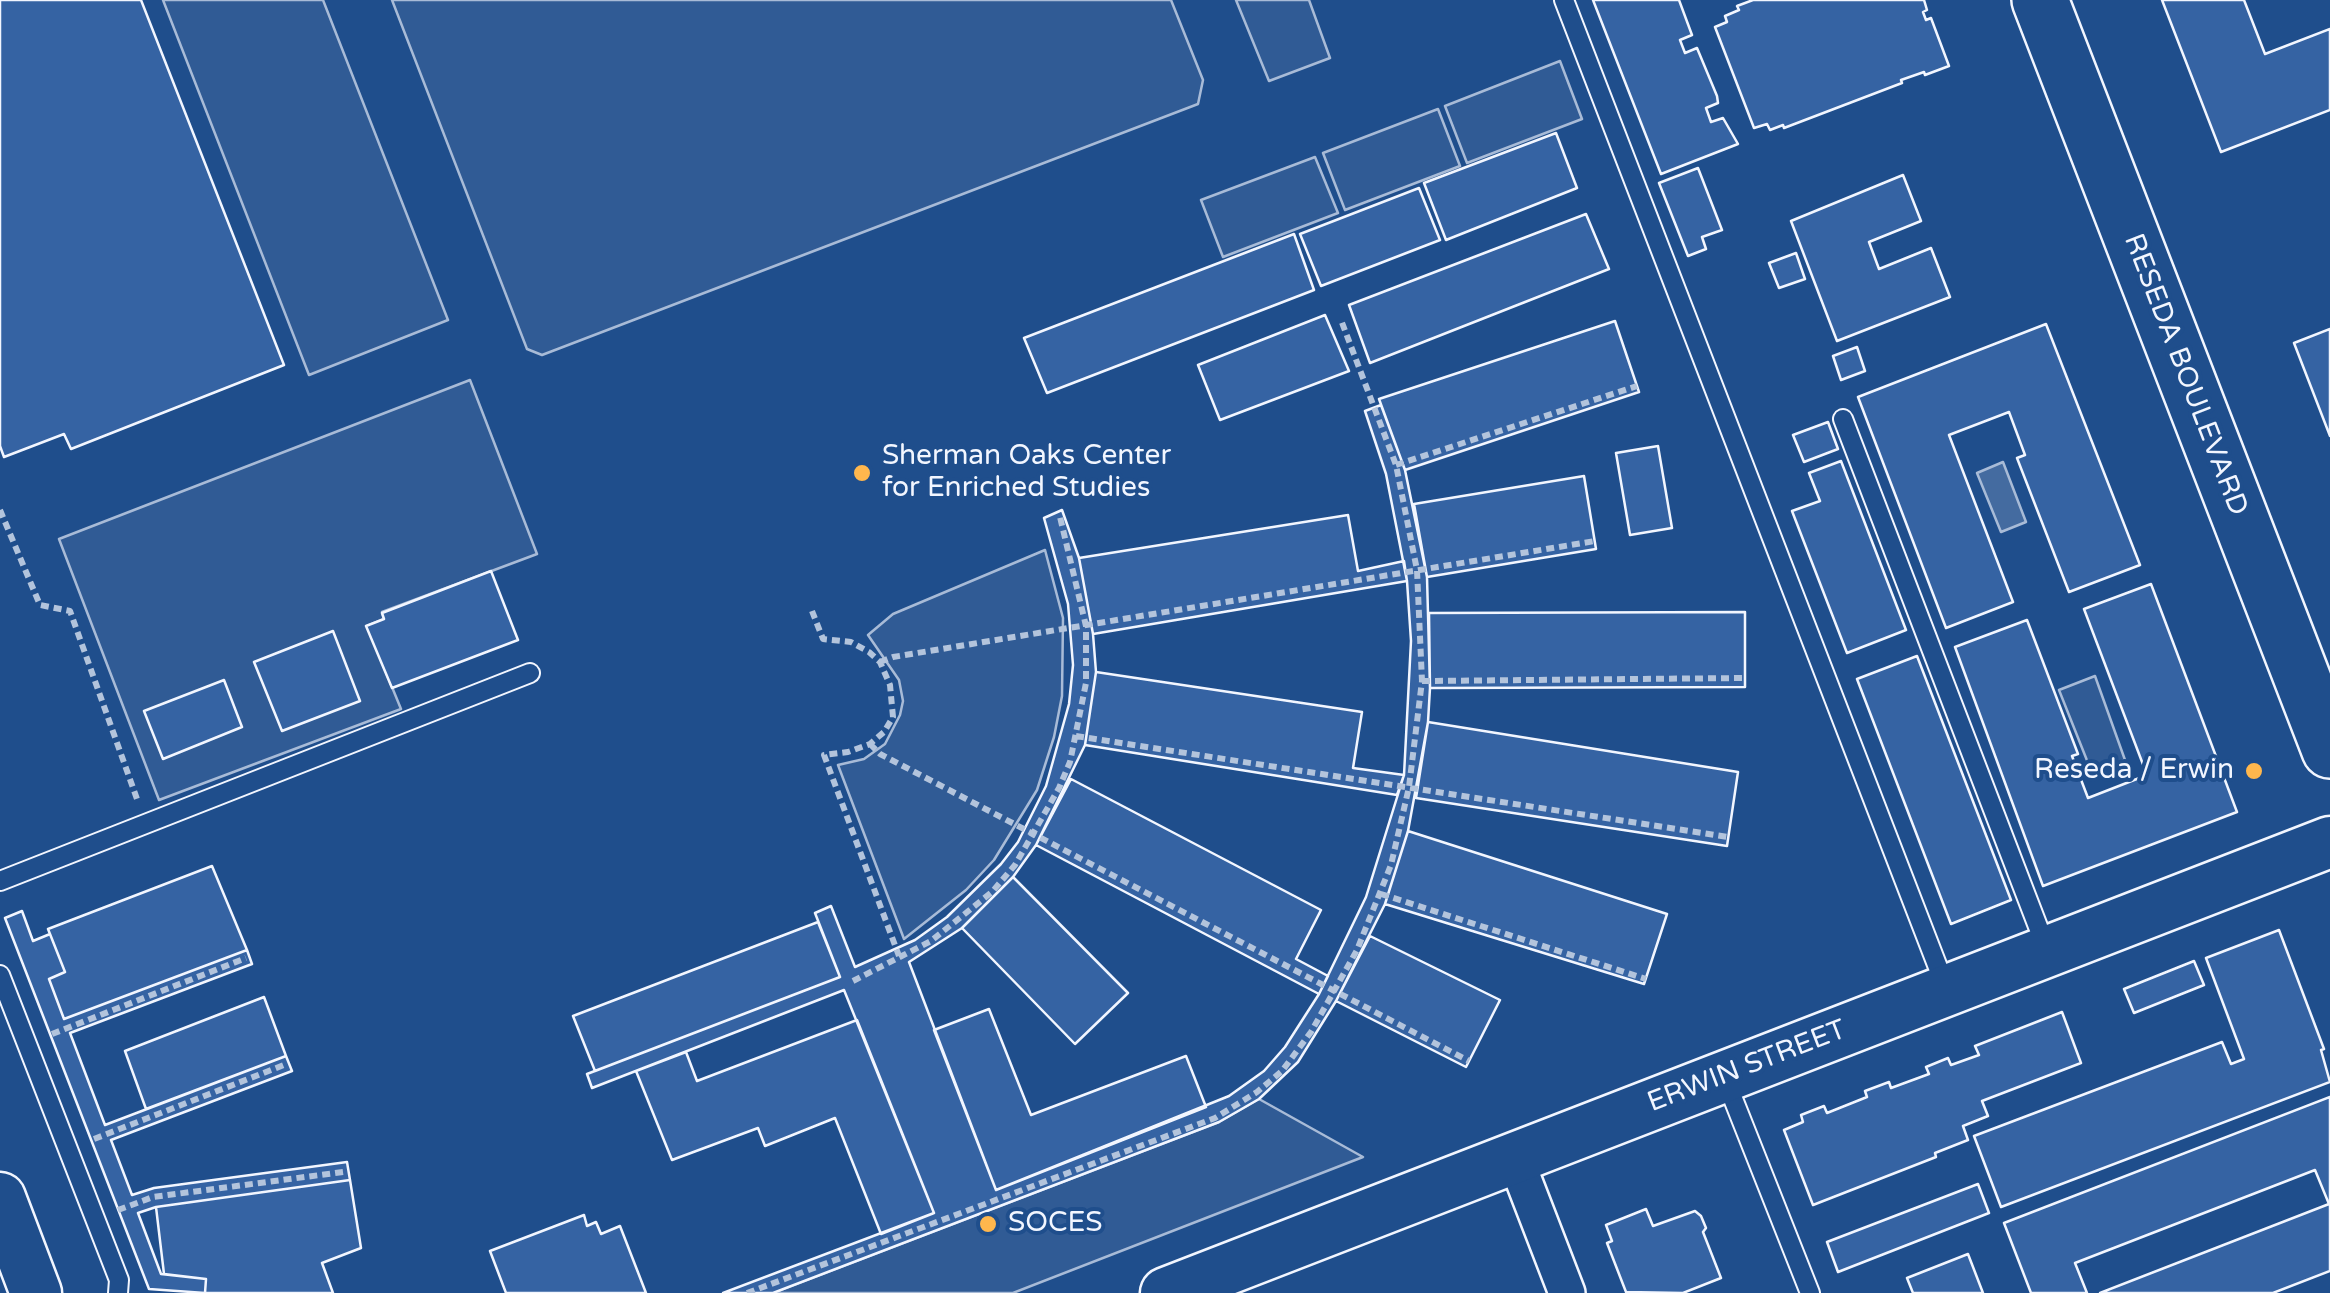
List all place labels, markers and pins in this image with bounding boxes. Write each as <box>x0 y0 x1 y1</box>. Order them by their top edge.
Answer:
place label: Sherman Oaks Center for Enriched Studies <box>882 440 1171 506</box>
marker: Sherman Oaks Center for Enriched Studies <box>851 462 873 484</box>
place label: Reseda / Erwin <box>2034 754 2234 788</box>
marker: Reseda / Erwin <box>2243 760 2265 782</box>
place label: SOCES <box>1008 1207 1103 1241</box>
marker: SOCES <box>977 1213 999 1235</box>

